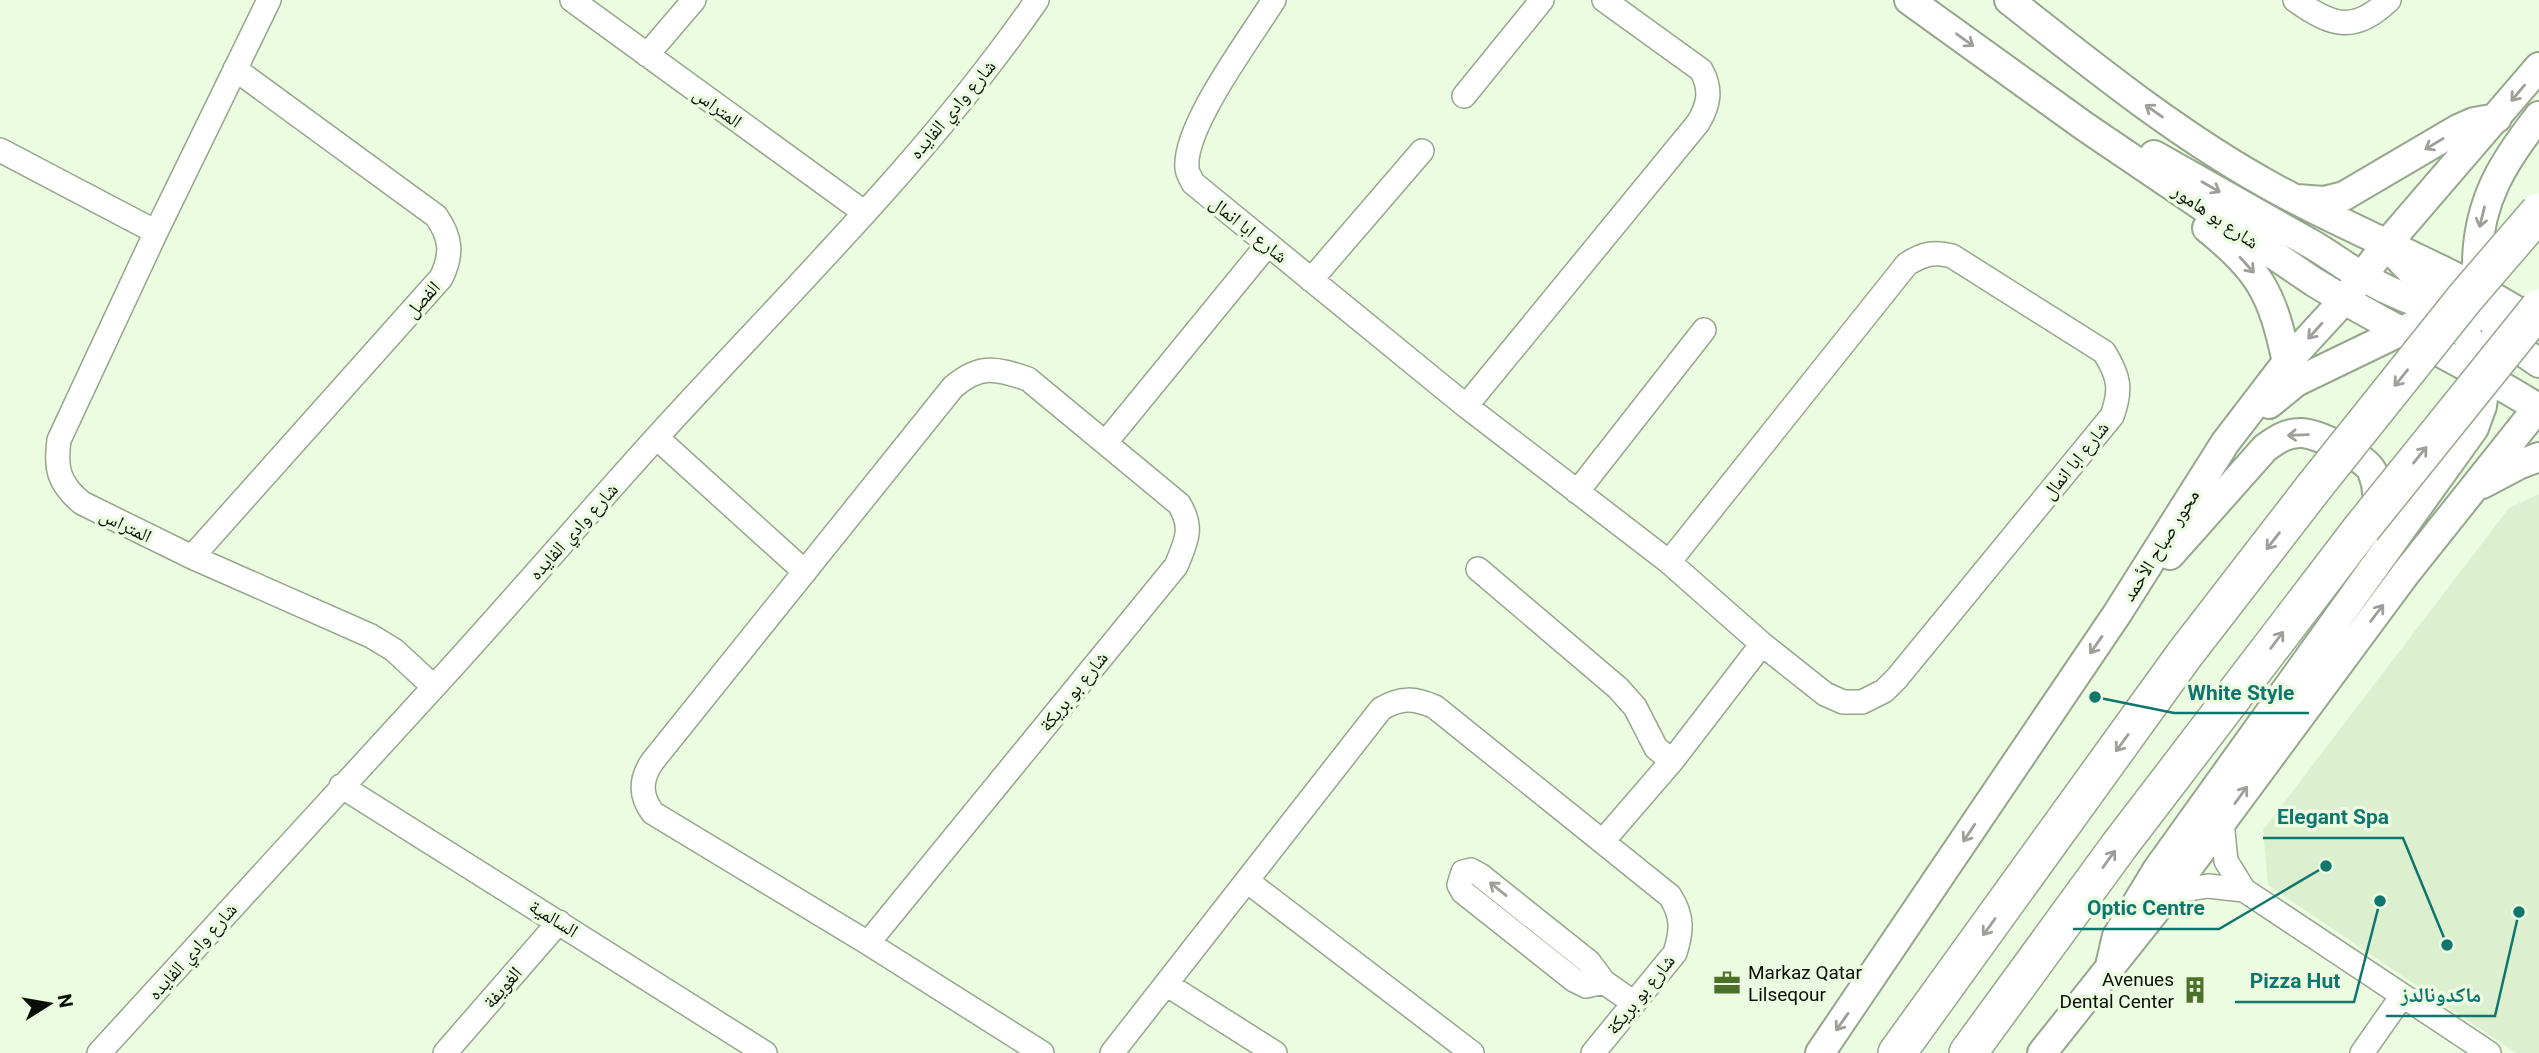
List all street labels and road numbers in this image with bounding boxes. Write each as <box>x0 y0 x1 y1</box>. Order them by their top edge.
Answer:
street label: شارع وادي الفايده <box>904 55 1004 166</box>
street label: المتراس <box>689 82 747 133</box>
street label: شارع بو هامور <box>2167 179 2263 254</box>
street label: شارع ابا انمال <box>1205 191 1292 268</box>
street label: الفصل <box>400 276 445 323</box>
street label: شارع ابا انمال <box>2037 417 2114 504</box>
street label: شارع وادي الفايده <box>524 478 626 587</box>
street label: محور صباح الأحمد <box>2117 485 2204 605</box>
street label: المتراس <box>96 503 155 548</box>
street label: شارع بو بريكة <box>1034 647 1113 736</box>
street label: السالمية <box>525 895 582 942</box>
street label: شارع وادي الفايده <box>143 898 245 1007</box>
street label: شارع بو بريكة <box>1601 950 1680 1039</box>
street label: الغويفة <box>478 962 527 1013</box>

